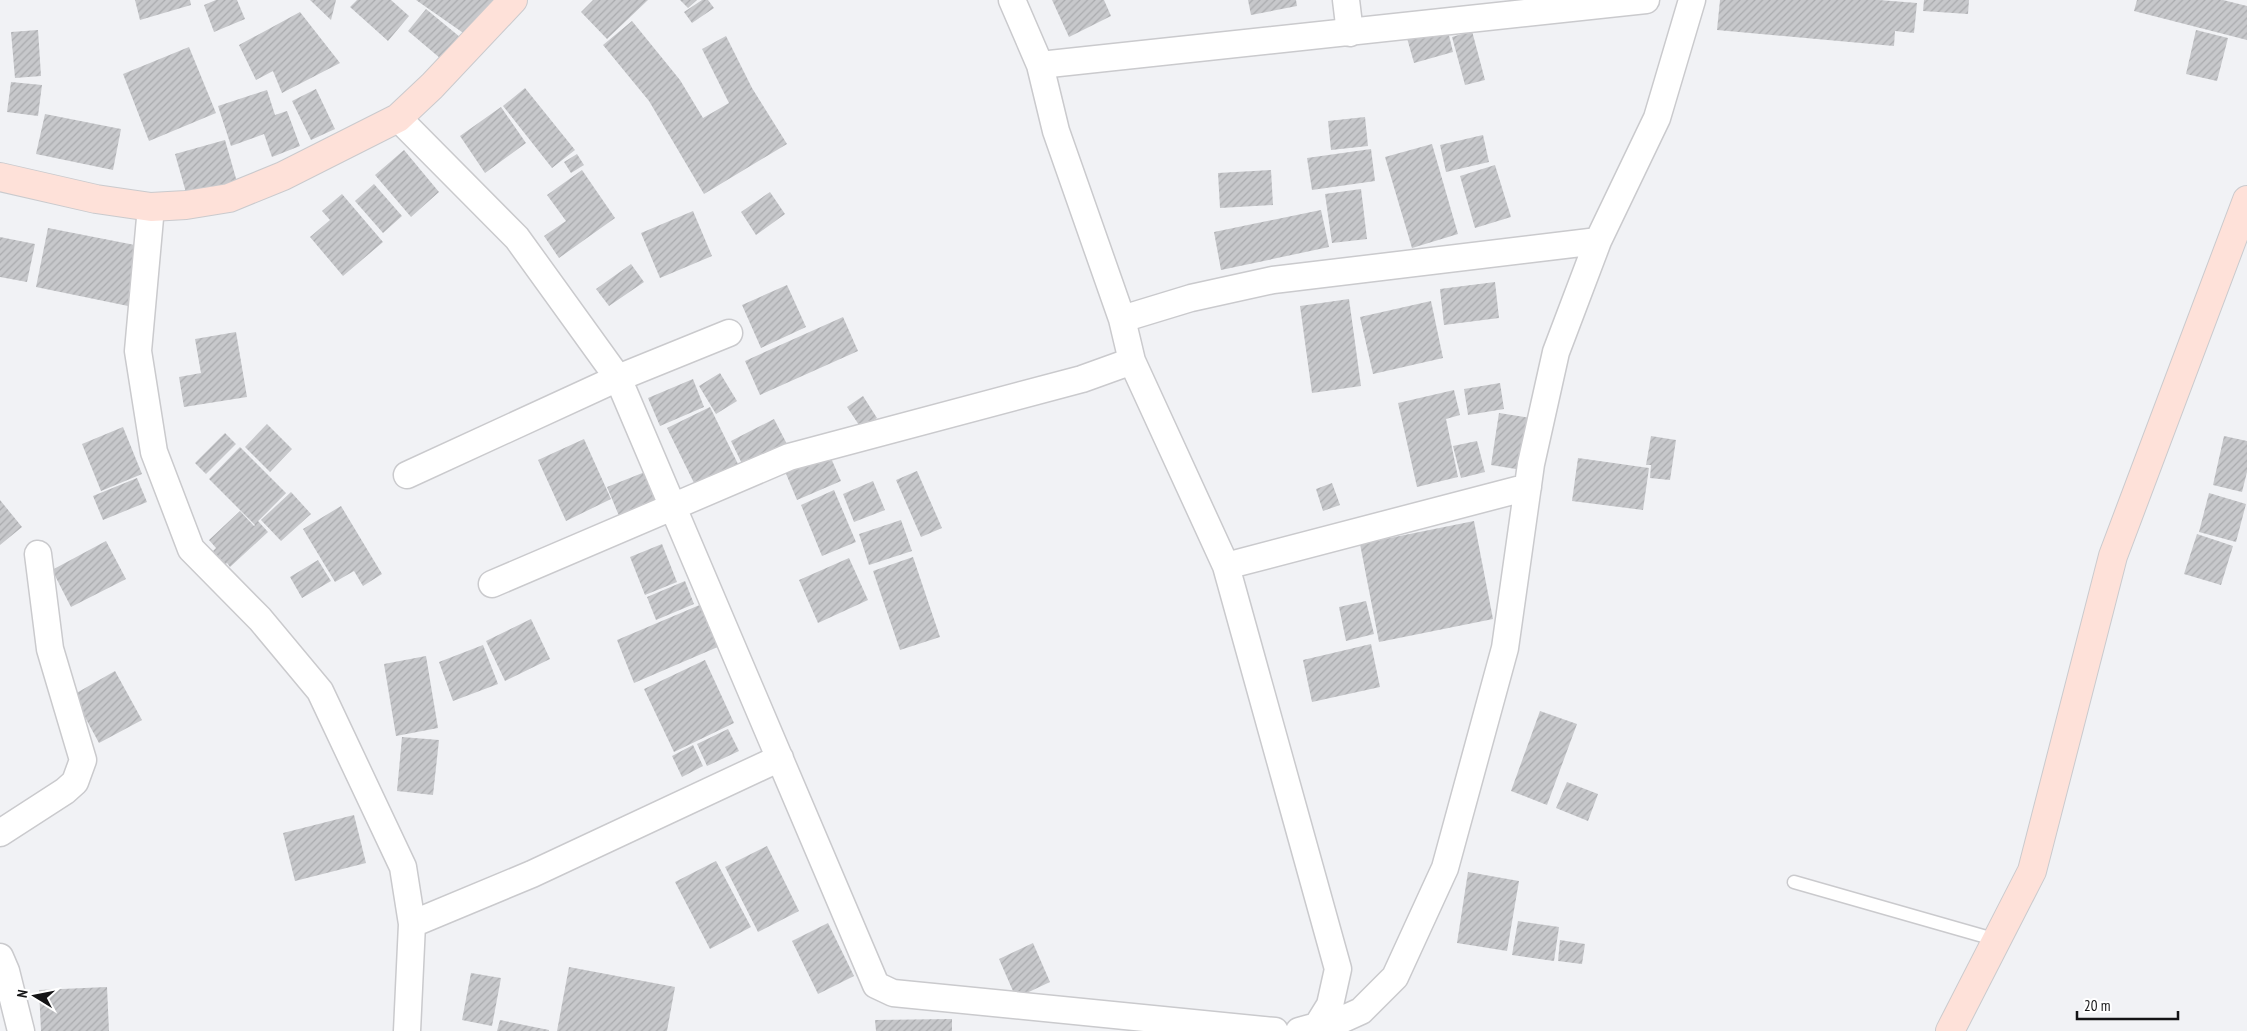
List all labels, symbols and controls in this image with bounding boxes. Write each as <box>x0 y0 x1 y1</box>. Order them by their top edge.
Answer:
north arrow <box>10 971 60 1021</box>
text: N <box>13 988 32 999</box>
scale bar <box>2077 988 2178 1020</box>
text: 20 m <box>2084 996 2110 1015</box>

